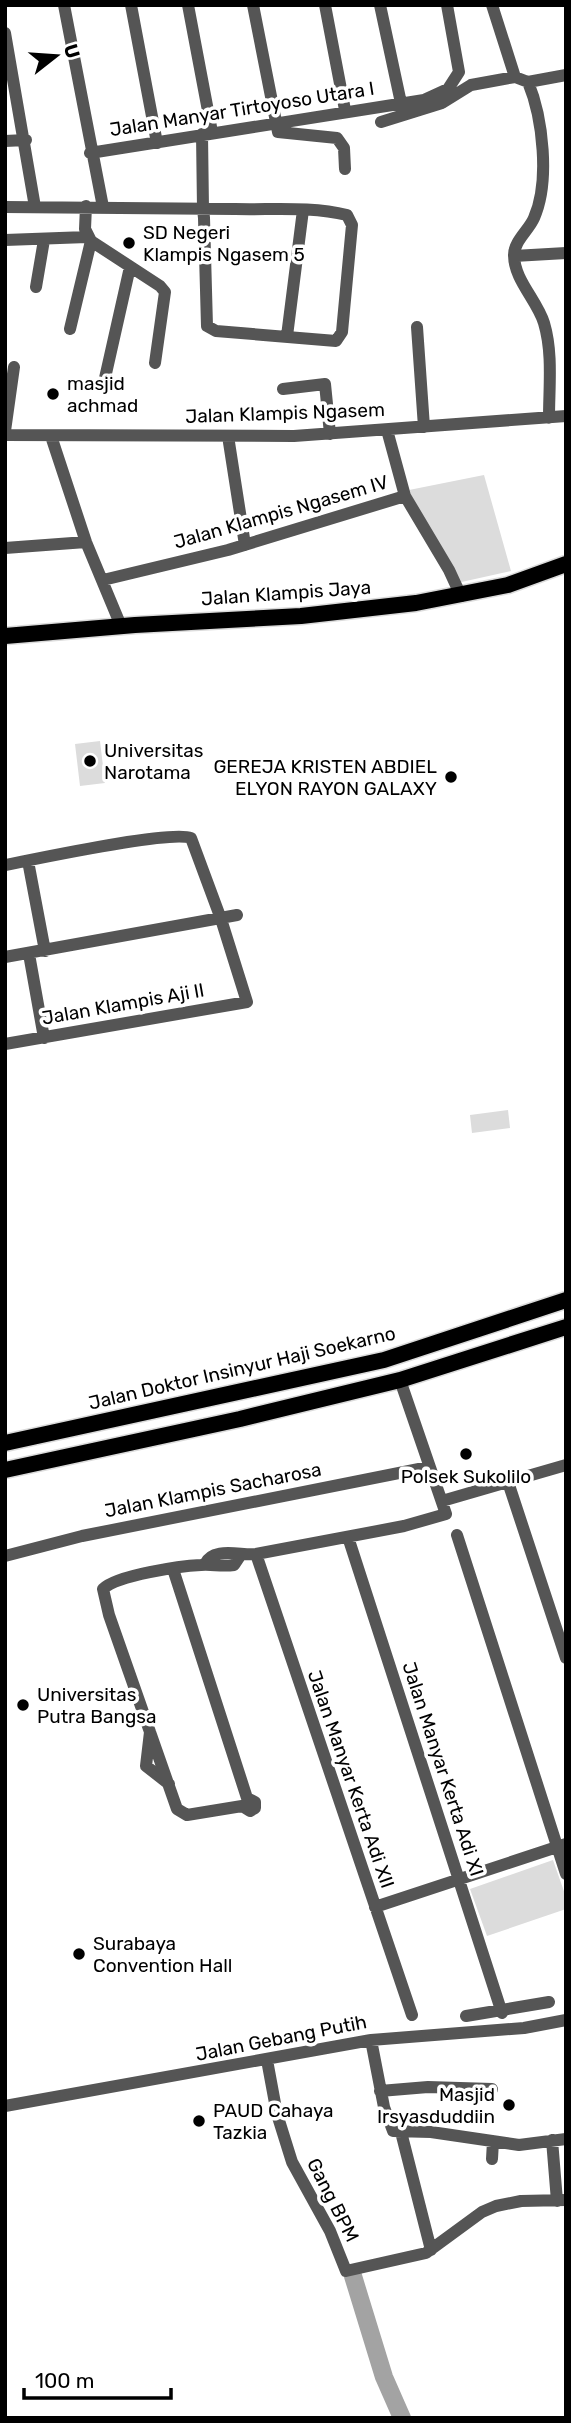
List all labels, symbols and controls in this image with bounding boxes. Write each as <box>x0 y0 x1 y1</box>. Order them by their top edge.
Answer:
north arrow <box>21 21 91 91</box>
text: U <box>59 41 85 61</box>
street label: Jalan Manyar Tirtoyoso Utara I <box>108 77 376 141</box>
place label: SD Negeri Klampis Ngasem 5 <box>143 221 305 266</box>
marker: SD Negeri Klampis Ngasem 5 <box>121 235 137 251</box>
place label: masjid achmad <box>67 372 138 417</box>
marker: masjid achmad <box>45 386 61 402</box>
street label: Jalan Klampis Ngasem <box>185 398 385 428</box>
street label: Jalan Klampis Ngasem IV <box>171 470 391 554</box>
street label: Jalan Klampis Jaya <box>200 576 372 610</box>
place label: Universitas Narotama <box>104 739 203 784</box>
marker: Universitas Narotama <box>82 753 98 769</box>
place label: GEREJA KRISTEN ABDIEL ELYON RAYON GALAXY <box>213 755 437 800</box>
marker: GEREJA KRISTEN ABDIEL ELYON RAYON GALAXY <box>443 769 459 785</box>
street label: Jalan Klampis Aji II <box>40 978 206 1030</box>
street label: Jalan Doktor Insinyur Haji Soekarno <box>86 1321 398 1415</box>
marker: Polsek Sukolilo <box>458 1446 474 1462</box>
street label: Jalan Klampis Sacharosa <box>103 1458 323 1522</box>
place label: Polsek Sukolilo <box>401 1465 531 1488</box>
street label: Jalan Manyar Kerta Adi XI <box>397 1659 489 1879</box>
street label: Jalan Manyar Kerta Adi XII <box>303 1667 399 1891</box>
place label: Universitas Putra Bangsa <box>37 1683 157 1728</box>
marker: Universitas Putra Bangsa <box>15 1697 31 1713</box>
place label: Surabaya Convention Hall <box>93 1932 232 1977</box>
marker: Surabaya Convention Hall <box>71 1946 87 1962</box>
street label: Jalan Gebang Putih <box>193 2010 369 2066</box>
place label: Masjid Irsyasduddiin <box>377 2083 495 2128</box>
marker: Masjid Irsyasduddiin <box>501 2097 517 2113</box>
place label: PAUD Cahaya Tazkia <box>213 2099 334 2144</box>
marker: PAUD Cahaya Tazkia <box>191 2113 207 2129</box>
street label: Gang BPM <box>302 2154 364 2246</box>
scale bar <box>24 2356 172 2400</box>
text: 100 m <box>35 2368 94 2393</box>

